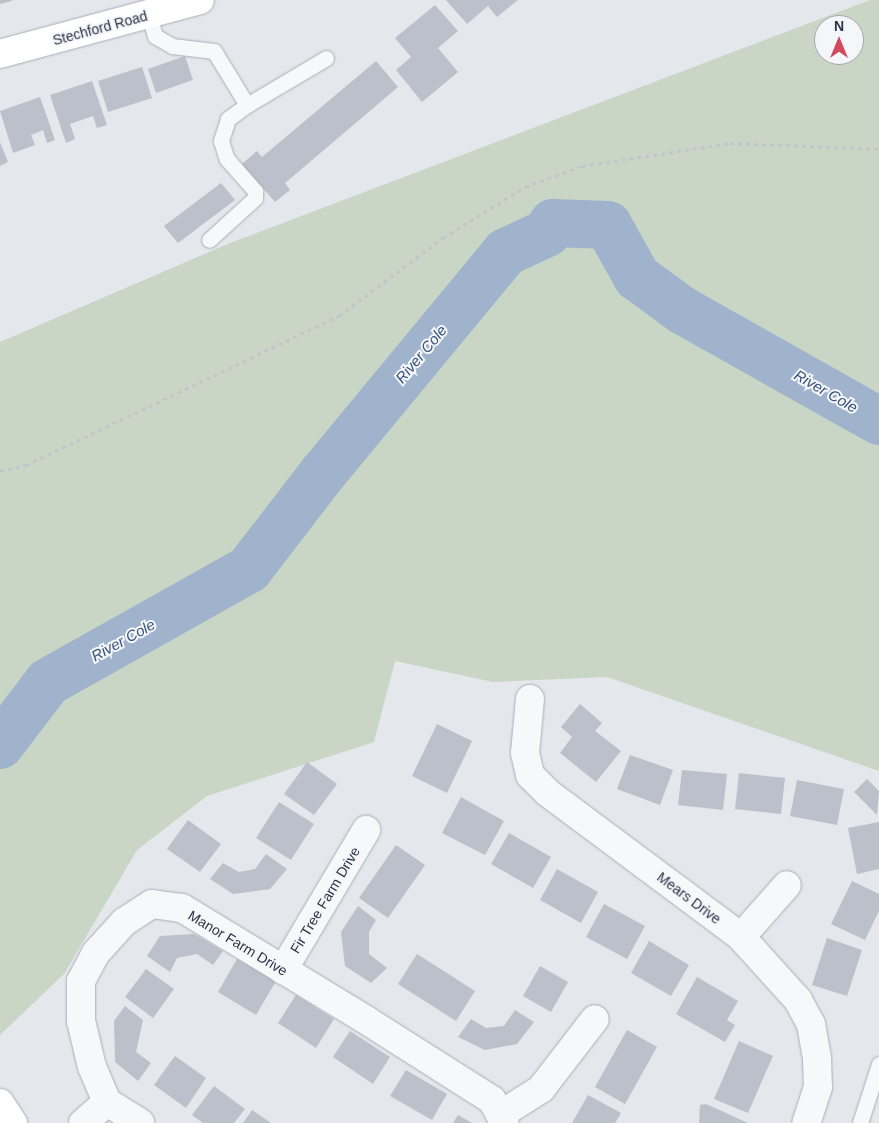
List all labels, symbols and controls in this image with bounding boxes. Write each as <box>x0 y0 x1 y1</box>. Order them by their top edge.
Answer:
street label: Stechford Road <box>51 7 149 49</box>
north arrow <box>814 15 864 65</box>
text: N <box>834 18 844 34</box>
water label: River Cole <box>392 321 450 387</box>
water label: River Cole <box>791 366 861 416</box>
water label: River Cole <box>88 615 158 665</box>
street label: Fir Tree Farm Drive <box>286 844 364 956</box>
street label: Mears Drive <box>654 869 724 927</box>
street label: Manor Farm Drive <box>185 907 291 979</box>

